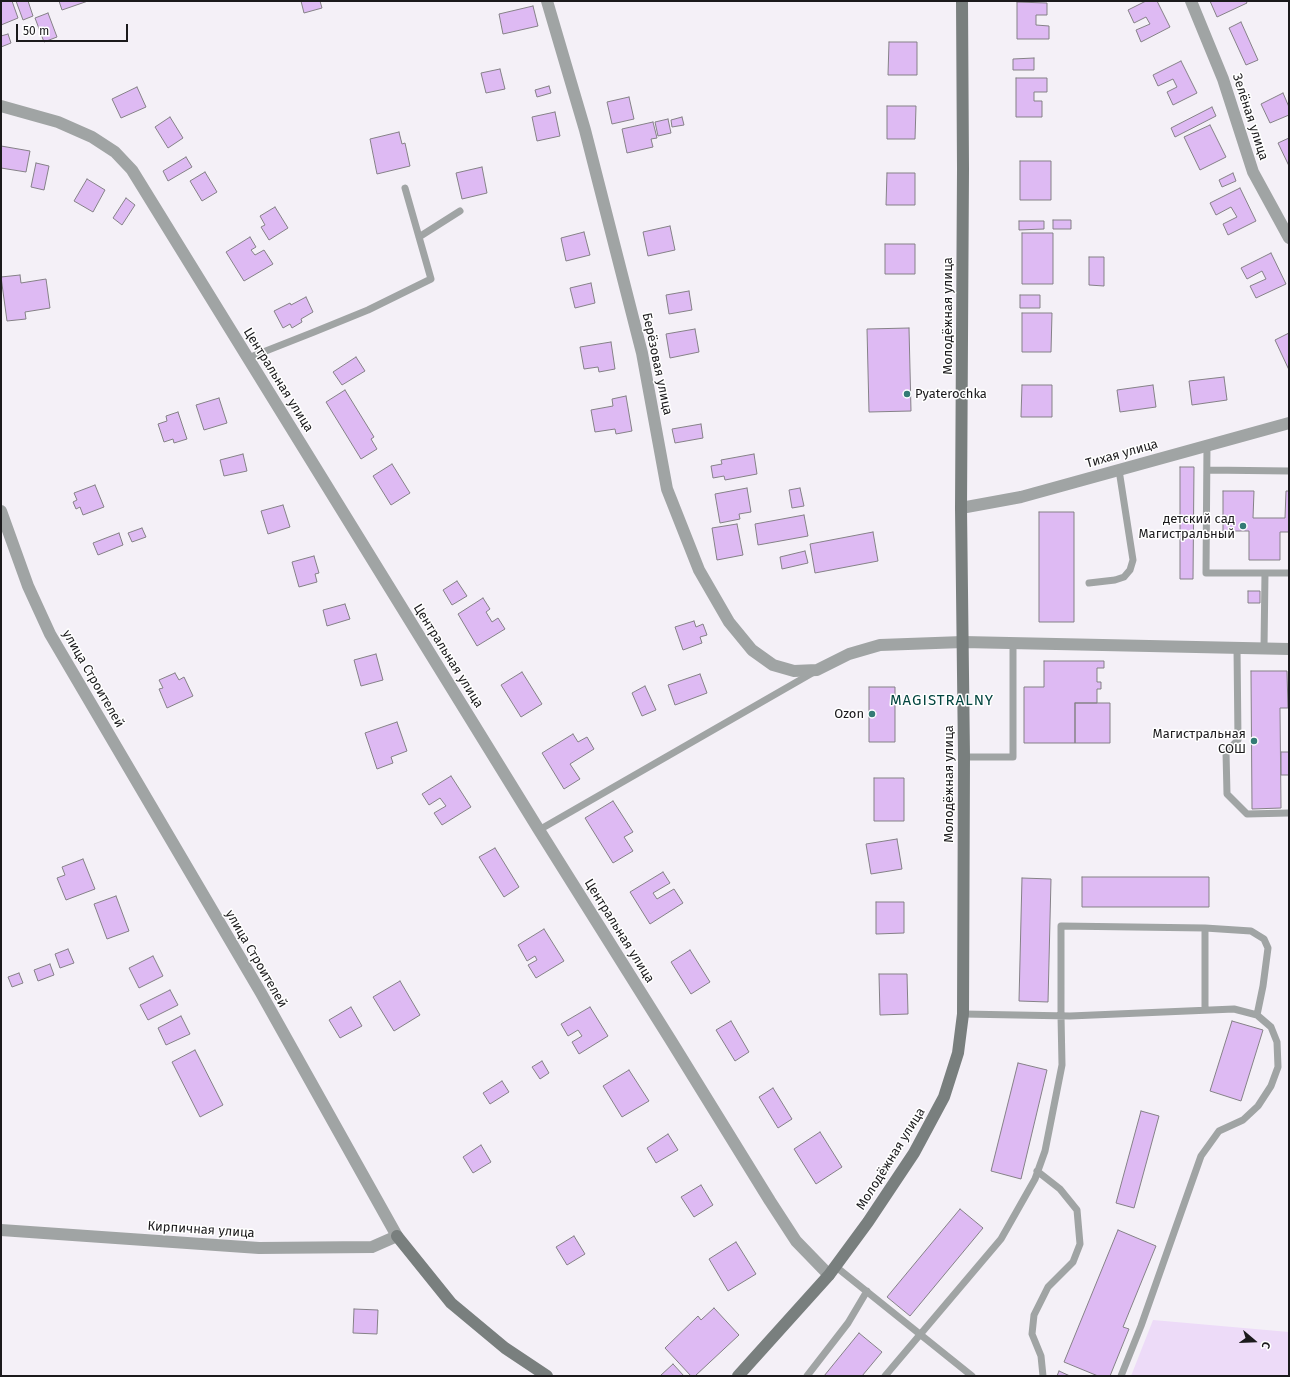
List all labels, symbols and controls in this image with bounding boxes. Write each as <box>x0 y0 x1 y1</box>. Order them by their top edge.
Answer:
scale bar <box>18 16 130 42</box>
text: 50 m <box>23 24 49 38</box>
street label: Зелёная улица <box>1229 72 1271 162</box>
street label: Молодёжная улица <box>940 257 956 375</box>
street label: Берёзовая улица <box>639 311 675 417</box>
street label: Центральная улица <box>240 325 316 435</box>
place label: Pyaterochka <box>915 386 987 402</box>
marker: Pyaterochka <box>902 389 912 399</box>
street label: Тихая улица <box>1084 436 1160 472</box>
place label: детский сад Магистральный <box>1138 511 1235 542</box>
marker: детский сад Магистральный <box>1238 521 1248 531</box>
street label: Центральная улица <box>410 601 486 711</box>
street label: улица Строителей <box>59 627 127 731</box>
district label: MAGISTRALNY <box>890 692 994 710</box>
place label: Ozon <box>834 706 864 722</box>
marker: Ozon <box>867 709 877 719</box>
street label: Молодёжная улица <box>941 725 957 843</box>
place label: Магистральная СОШ <box>1153 726 1246 757</box>
marker: Магистральная СОШ <box>1249 736 1259 746</box>
street label: Центральная улица <box>581 876 657 986</box>
street label: улица Строителей <box>222 907 290 1011</box>
street label: Молодёжная улица <box>853 1105 929 1213</box>
street label: Кирпичная улица <box>147 1218 255 1242</box>
north arrow <box>1234 1321 1274 1361</box>
text: С <box>1259 1340 1273 1350</box>

